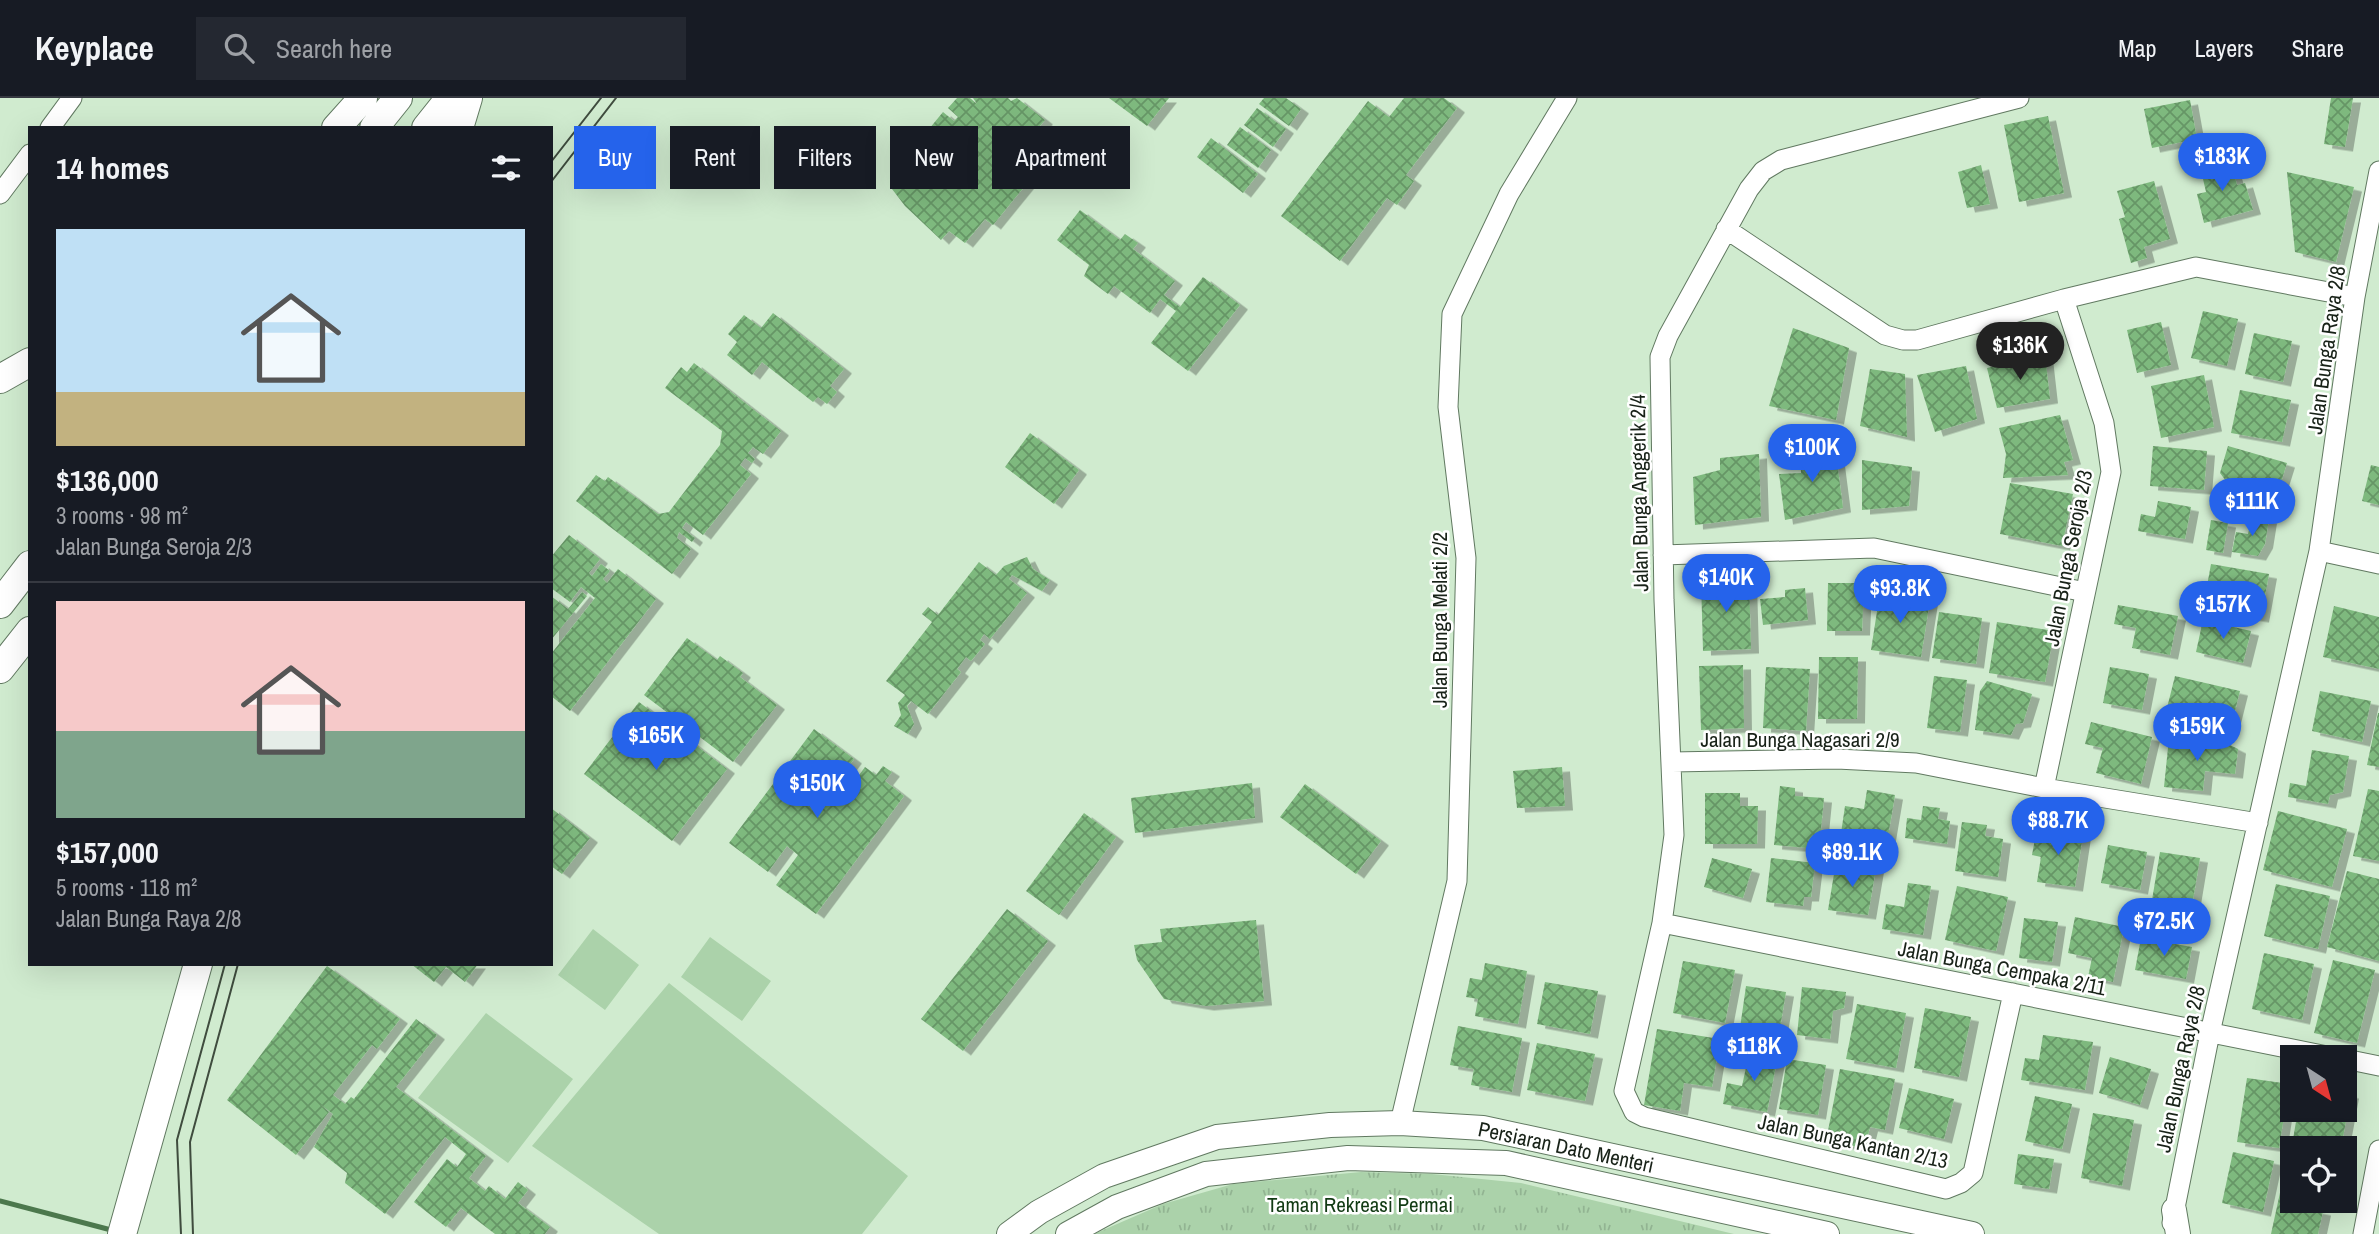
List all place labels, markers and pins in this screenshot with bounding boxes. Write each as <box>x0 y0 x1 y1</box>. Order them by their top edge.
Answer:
pin: $183K <box>2173 134 2271 193</box>
pin: $136K <box>1971 322 2069 382</box>
pin: $100K <box>1763 424 1861 484</box>
pin: $111K <box>2203 478 2301 538</box>
pin: $140K <box>1677 554 1775 614</box>
pin: $93.8K <box>1843 566 1957 625</box>
pin: $157K <box>2174 582 2272 641</box>
pin: $159K <box>2148 704 2246 763</box>
pin: $165K <box>607 712 705 772</box>
pin: $150K <box>768 760 866 820</box>
pin: $88.7K <box>2001 798 2115 857</box>
pin: $89.1K <box>1795 830 1909 889</box>
pin: $72.5K <box>2107 898 2221 958</box>
pin: $118K <box>1705 1024 1803 1083</box>

